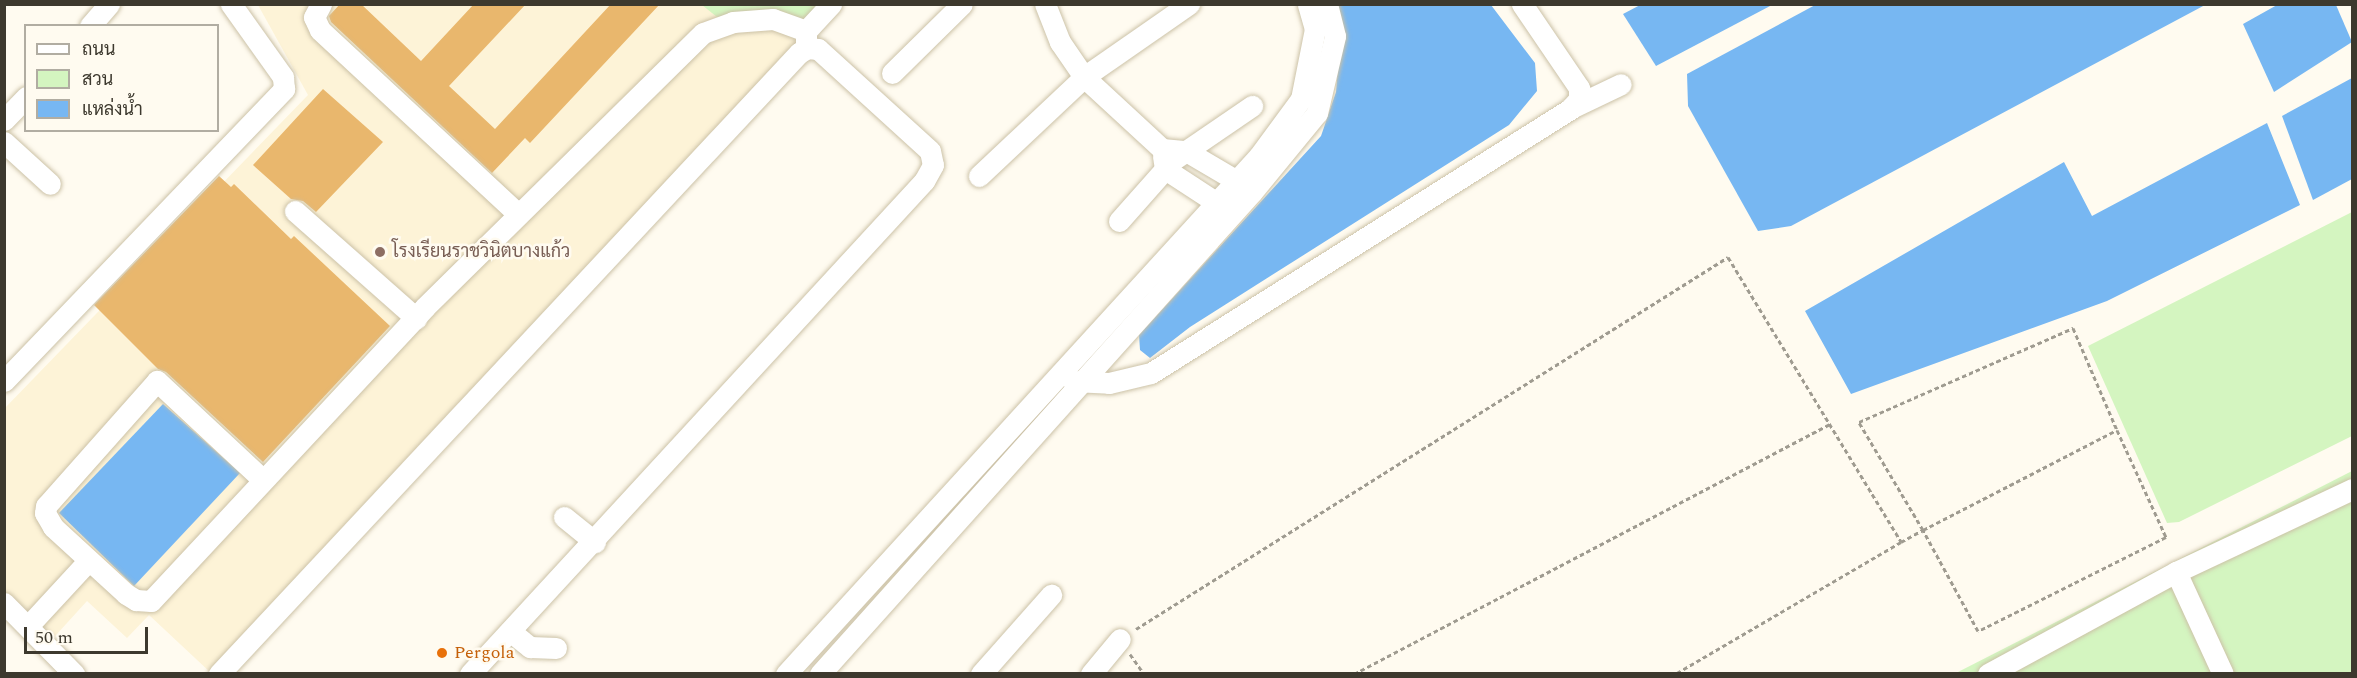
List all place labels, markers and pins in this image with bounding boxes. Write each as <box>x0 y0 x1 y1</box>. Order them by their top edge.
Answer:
place label: โรงเรียนราชวินิตบางแก้ว <box>392 241 570 263</box>
marker: โรงเรียนราชวินิตบางแก้ว <box>373 245 387 259</box>
place label: Pergola <box>454 642 514 664</box>
marker: Pergola <box>435 646 449 660</box>

